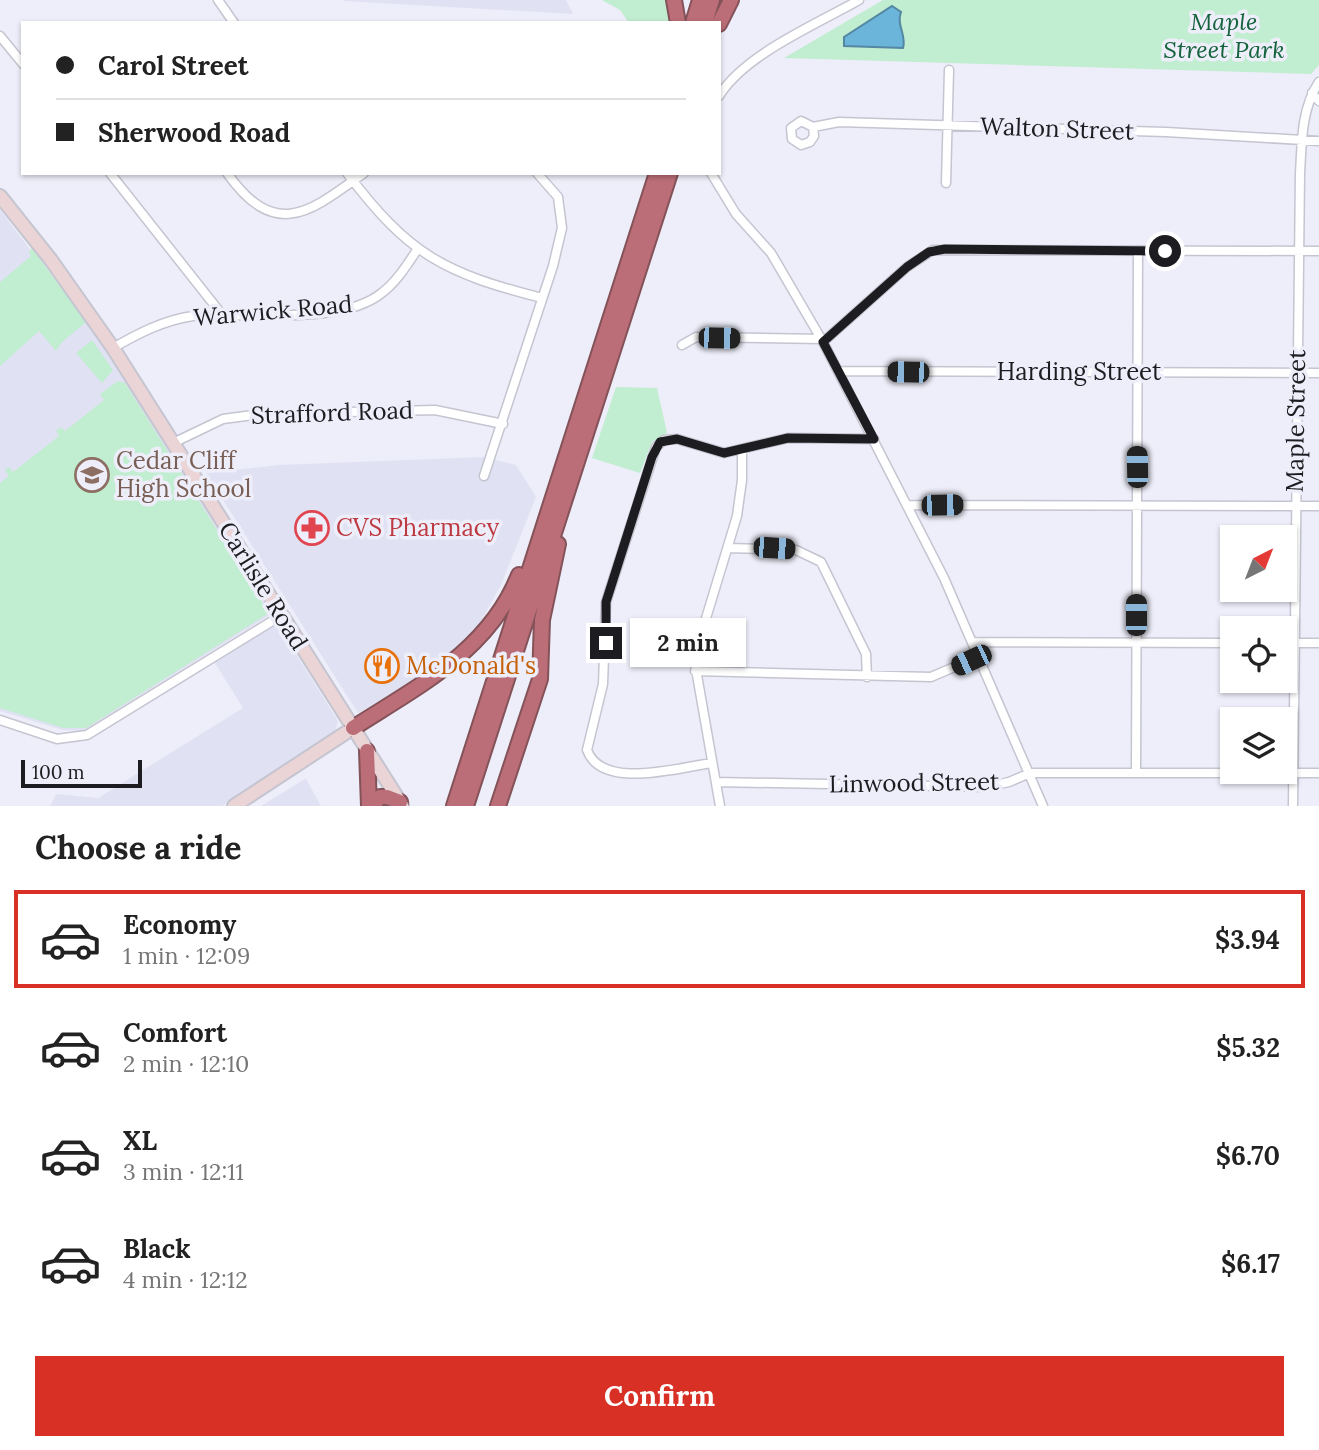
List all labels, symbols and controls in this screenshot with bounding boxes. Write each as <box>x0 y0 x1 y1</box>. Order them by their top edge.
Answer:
park label: Maple Street Park <box>1163 6 1285 65</box>
text: Carol Street <box>98 49 248 82</box>
street label: Walton Street <box>979 110 1135 147</box>
text: Sherwood Road <box>98 116 290 149</box>
route start <box>1149 235 1181 267</box>
street label: Warwick Road <box>192 288 354 333</box>
car <box>698 327 741 349</box>
street label: Maple Street <box>1279 349 1312 493</box>
street label: Harding Street <box>997 356 1162 387</box>
car <box>887 361 930 383</box>
street label: Strafford Road <box>250 394 414 431</box>
place label: Cedar Cliff High School <box>116 445 251 504</box>
car <box>1127 446 1148 488</box>
school or university icon: Cedar Cliff High School <box>73 456 111 494</box>
car <box>921 494 964 516</box>
pharmacy icon: CVS Pharmacy <box>293 509 331 547</box>
place label: CVS Pharmacy <box>336 512 499 543</box>
street label: Carlisle Road <box>212 516 315 656</box>
north arrow <box>1220 525 1297 602</box>
map controls <box>1220 525 1297 784</box>
car <box>753 536 796 560</box>
car <box>1126 594 1147 636</box>
button: locate <box>1220 616 1297 693</box>
callout: 2 min <box>630 618 746 668</box>
route end <box>590 627 622 659</box>
text: 2 min <box>657 628 719 657</box>
car <box>948 642 995 678</box>
restaurant icon: McDonald's <box>363 647 401 685</box>
place label: McDonald's <box>406 650 536 681</box>
button: layers <box>1220 707 1297 784</box>
scale bar <box>21 757 142 789</box>
text: 100 m <box>32 760 85 784</box>
street label: Linwood Street <box>828 766 1000 799</box>
text: Choose a ride <box>35 827 242 868</box>
icon: car <box>39 908 102 971</box>
text: Economy <box>123 908 236 941</box>
text: $3.94 <box>1215 923 1280 956</box>
text: 1 min · 12:09 <box>123 941 250 970</box>
icon: car <box>39 1016 102 1079</box>
text: Comfort <box>123 1016 227 1049</box>
text: $5.32 <box>1216 1031 1280 1064</box>
text: 2 min · 12:10 <box>123 1049 249 1078</box>
icon: car <box>39 1124 102 1187</box>
text: XL <box>123 1124 157 1157</box>
text: $6.70 <box>1216 1139 1280 1172</box>
text: 3 min · 12:11 <box>123 1157 244 1186</box>
icon: car <box>39 1232 102 1295</box>
text: Black <box>123 1232 191 1265</box>
text: $6.17 <box>1221 1247 1280 1280</box>
text: 4 min · 12:12 <box>123 1265 248 1294</box>
button: Confirm <box>35 1356 1284 1436</box>

